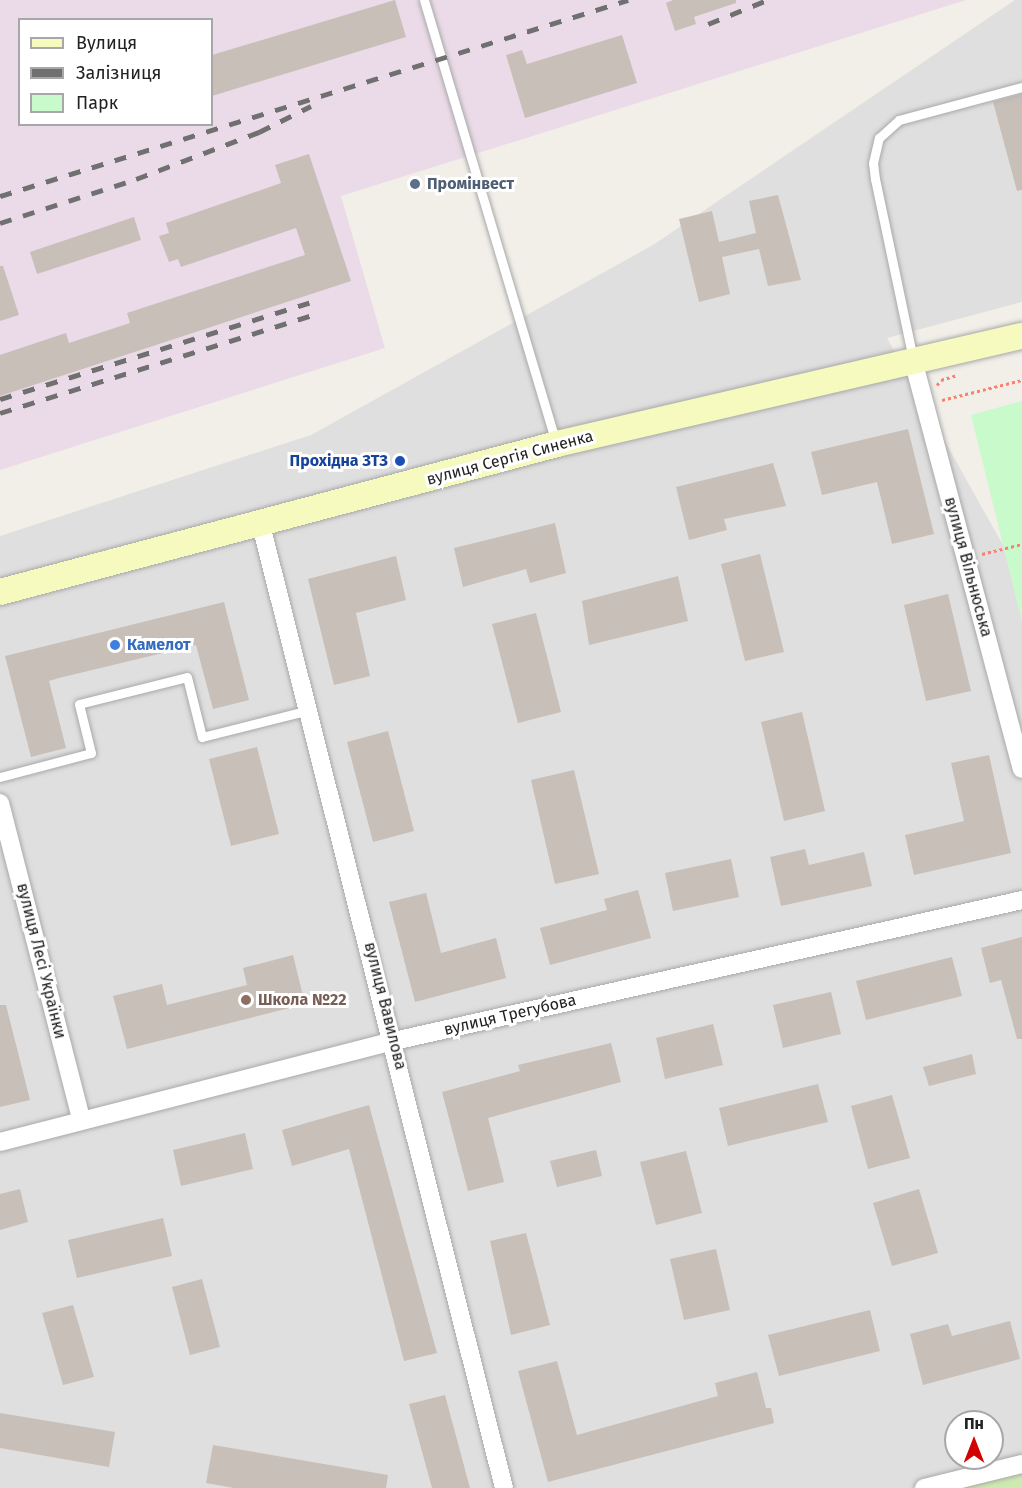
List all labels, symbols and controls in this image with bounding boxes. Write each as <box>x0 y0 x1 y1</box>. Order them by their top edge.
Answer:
legend <box>18 18 213 126</box>
text: Вулиця <box>76 32 137 54</box>
text: Залізниця <box>76 62 162 84</box>
text: Парк <box>76 92 118 114</box>
place label: Промінвест <box>427 174 514 194</box>
marker: Промінвест <box>408 177 422 191</box>
street label: вулиця Сергія Синенка <box>425 426 595 490</box>
place label: Прохідна ЗТЗ <box>290 451 388 471</box>
marker: Прохідна ЗТЗ <box>393 454 407 468</box>
street label: вулиця Вільнюська <box>940 495 996 639</box>
place label: Камелот <box>127 635 191 655</box>
marker: Камелот <box>108 638 122 652</box>
street label: вулиця Лесі Українки <box>12 881 70 1041</box>
street label: вулиця Вавилова <box>360 940 410 1072</box>
place label: Школа №22 <box>258 990 347 1010</box>
street label: вулиця Трегубова <box>442 990 578 1040</box>
marker: Школа №22 <box>239 993 253 1007</box>
north arrow <box>944 1410 1004 1470</box>
text: Пн <box>964 1414 984 1433</box>

